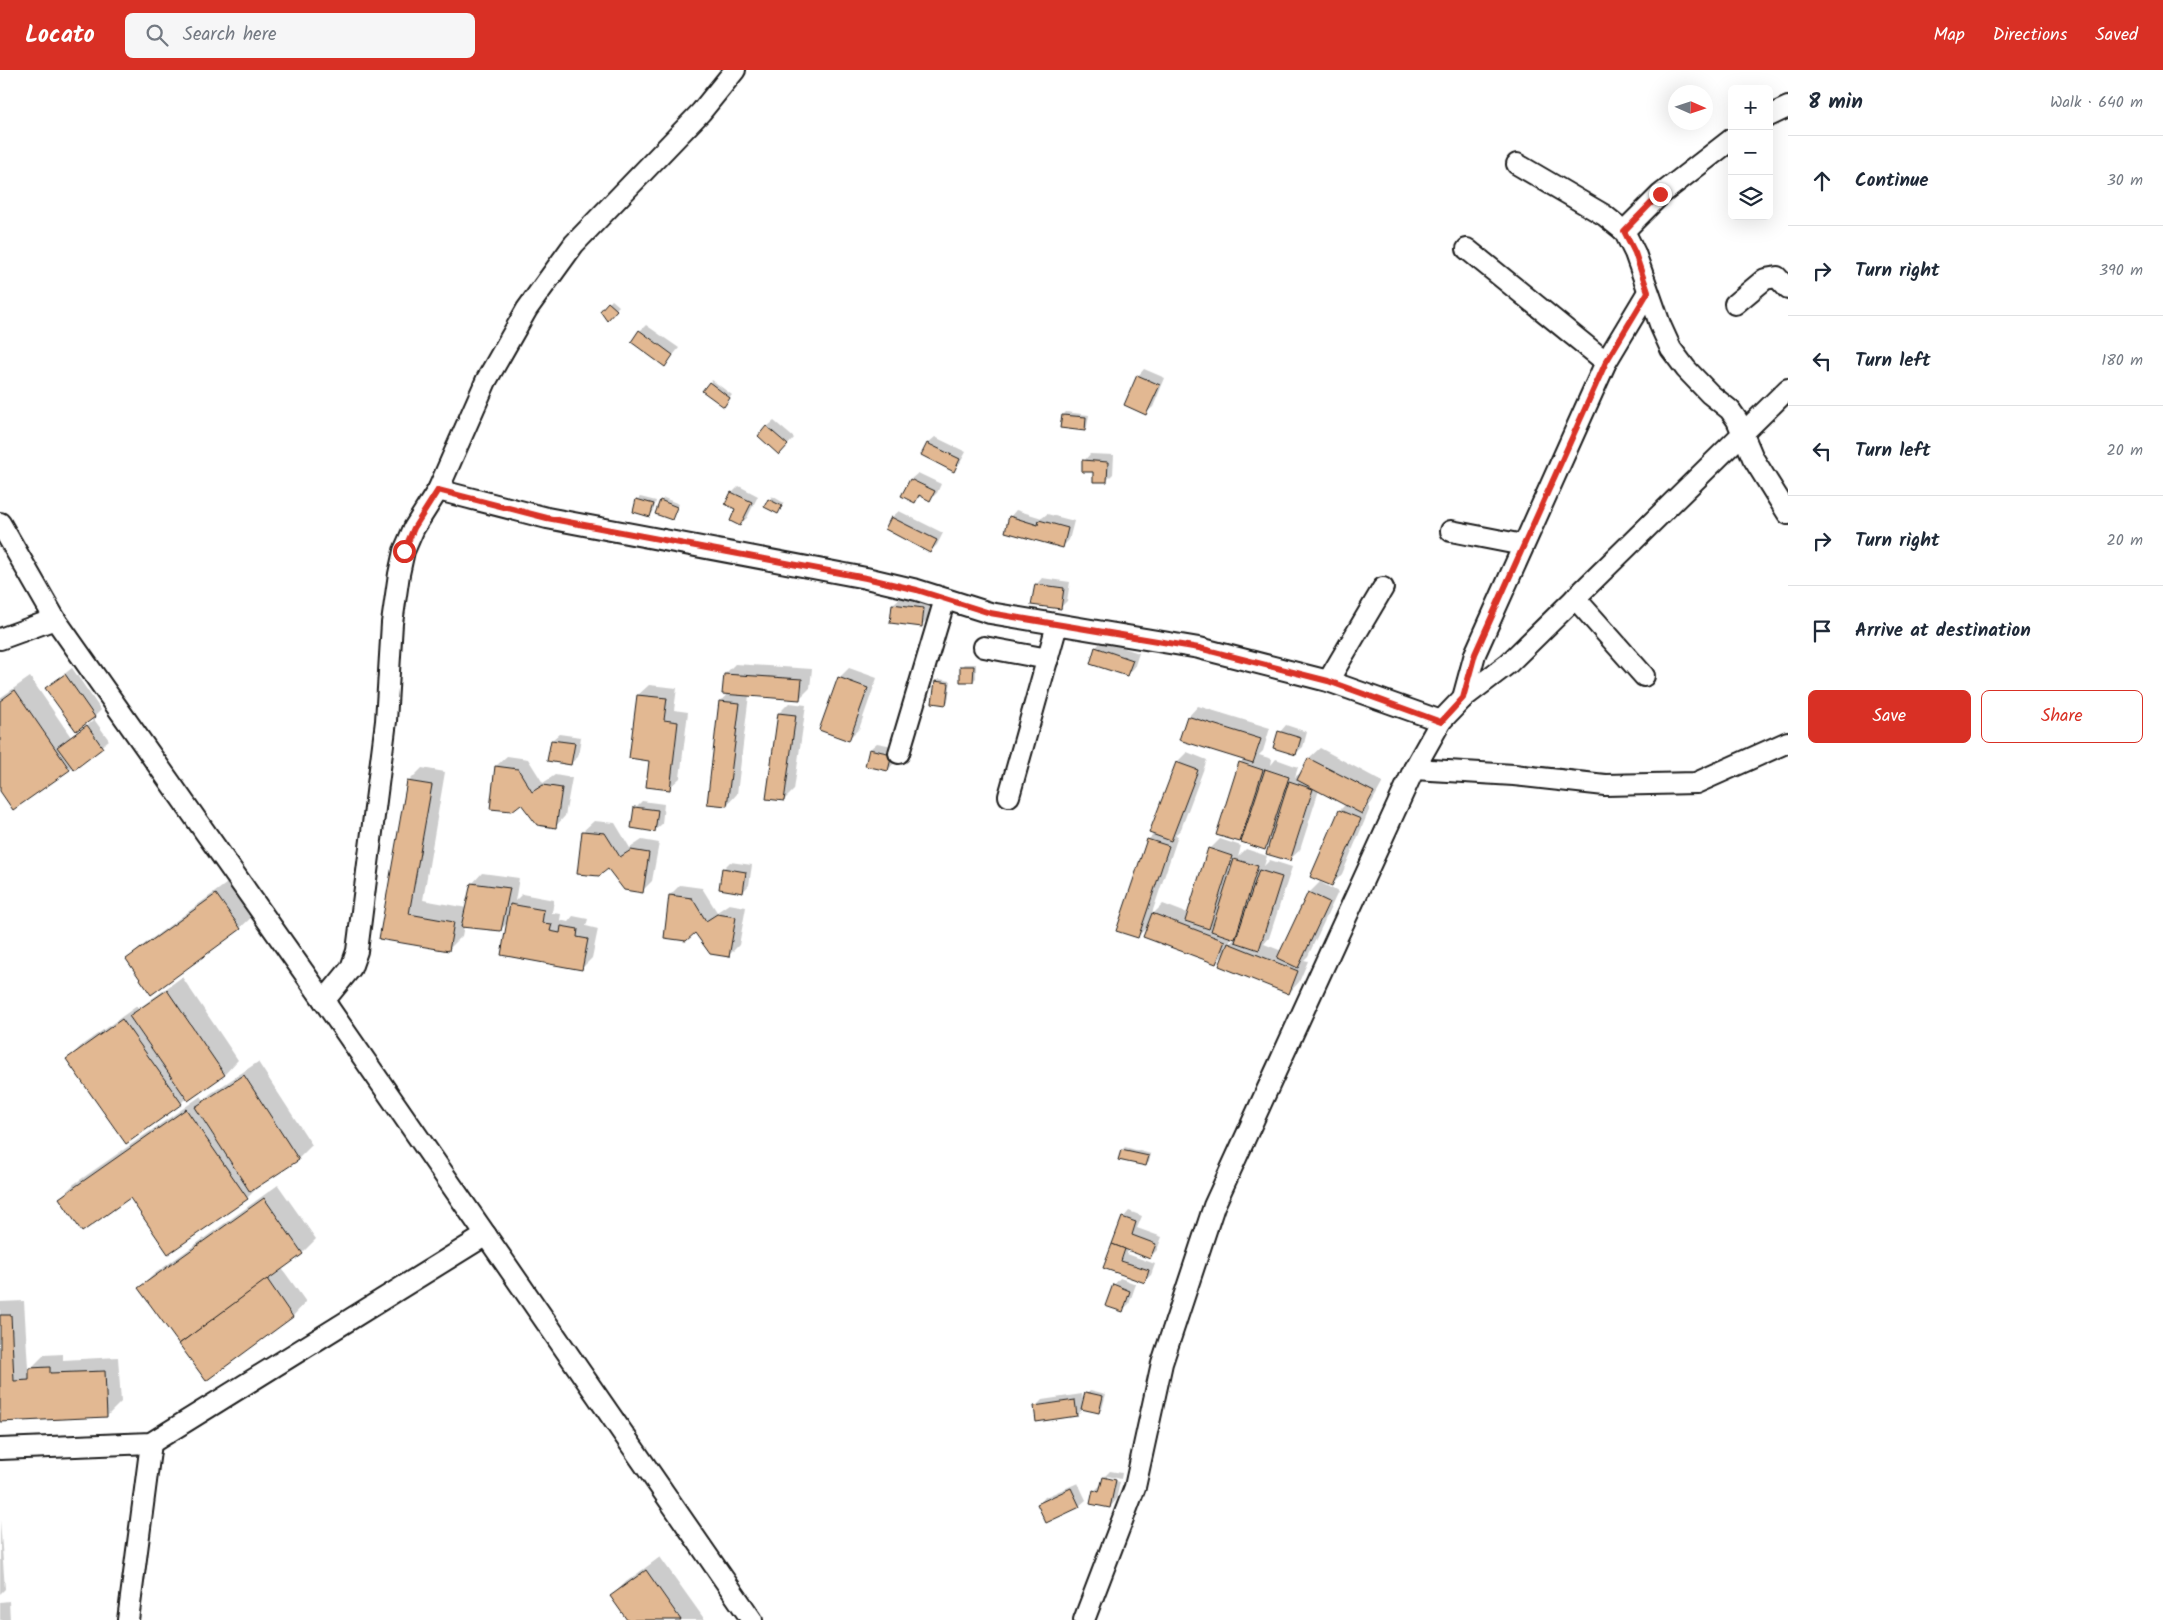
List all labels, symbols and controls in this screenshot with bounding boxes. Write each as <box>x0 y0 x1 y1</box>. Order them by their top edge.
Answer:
search box <box>125 13 475 58</box>
text: Locato <box>25 16 95 55</box>
text: Search here <box>183 20 276 50</box>
icon: search <box>143 21 171 49</box>
text: Map <box>1933 21 1965 50</box>
text: Directions <box>1993 21 2067 50</box>
text: Saved <box>2095 21 2138 50</box>
north arrow <box>1668 85 1713 130</box>
map controls <box>1728 85 1773 220</box>
button: + <box>1728 85 1773 130</box>
text: 8 min <box>1808 86 1863 119</box>
text: Walk · 640 m <box>2050 90 2143 115</box>
button: − <box>1728 130 1773 175</box>
text: Continue <box>1855 166 1928 196</box>
icon: ahead <box>1808 167 1836 195</box>
text: 30 m <box>2107 168 2143 193</box>
button: layers <box>1728 175 1773 220</box>
route end <box>1649 183 1672 206</box>
text: Turn right <box>1855 256 1940 286</box>
icon: right <box>1808 257 1836 285</box>
text: 390 m <box>2099 258 2143 283</box>
text: Turn left <box>1855 346 1930 376</box>
icon: left <box>1808 347 1836 375</box>
text: 180 m <box>2101 348 2143 373</box>
text: Turn left <box>1855 436 1930 466</box>
icon: left <box>1808 437 1836 465</box>
text: 20 m <box>2107 438 2143 463</box>
text: Turn right <box>1855 526 1940 556</box>
icon: right <box>1808 527 1836 555</box>
text: 20 m <box>2107 528 2143 553</box>
route start <box>393 540 416 563</box>
text: Arrive at destination <box>1855 616 2031 646</box>
icon: arrive <box>1808 617 1836 645</box>
button: Save <box>1808 690 1971 743</box>
button: Share <box>1981 690 2143 743</box>

